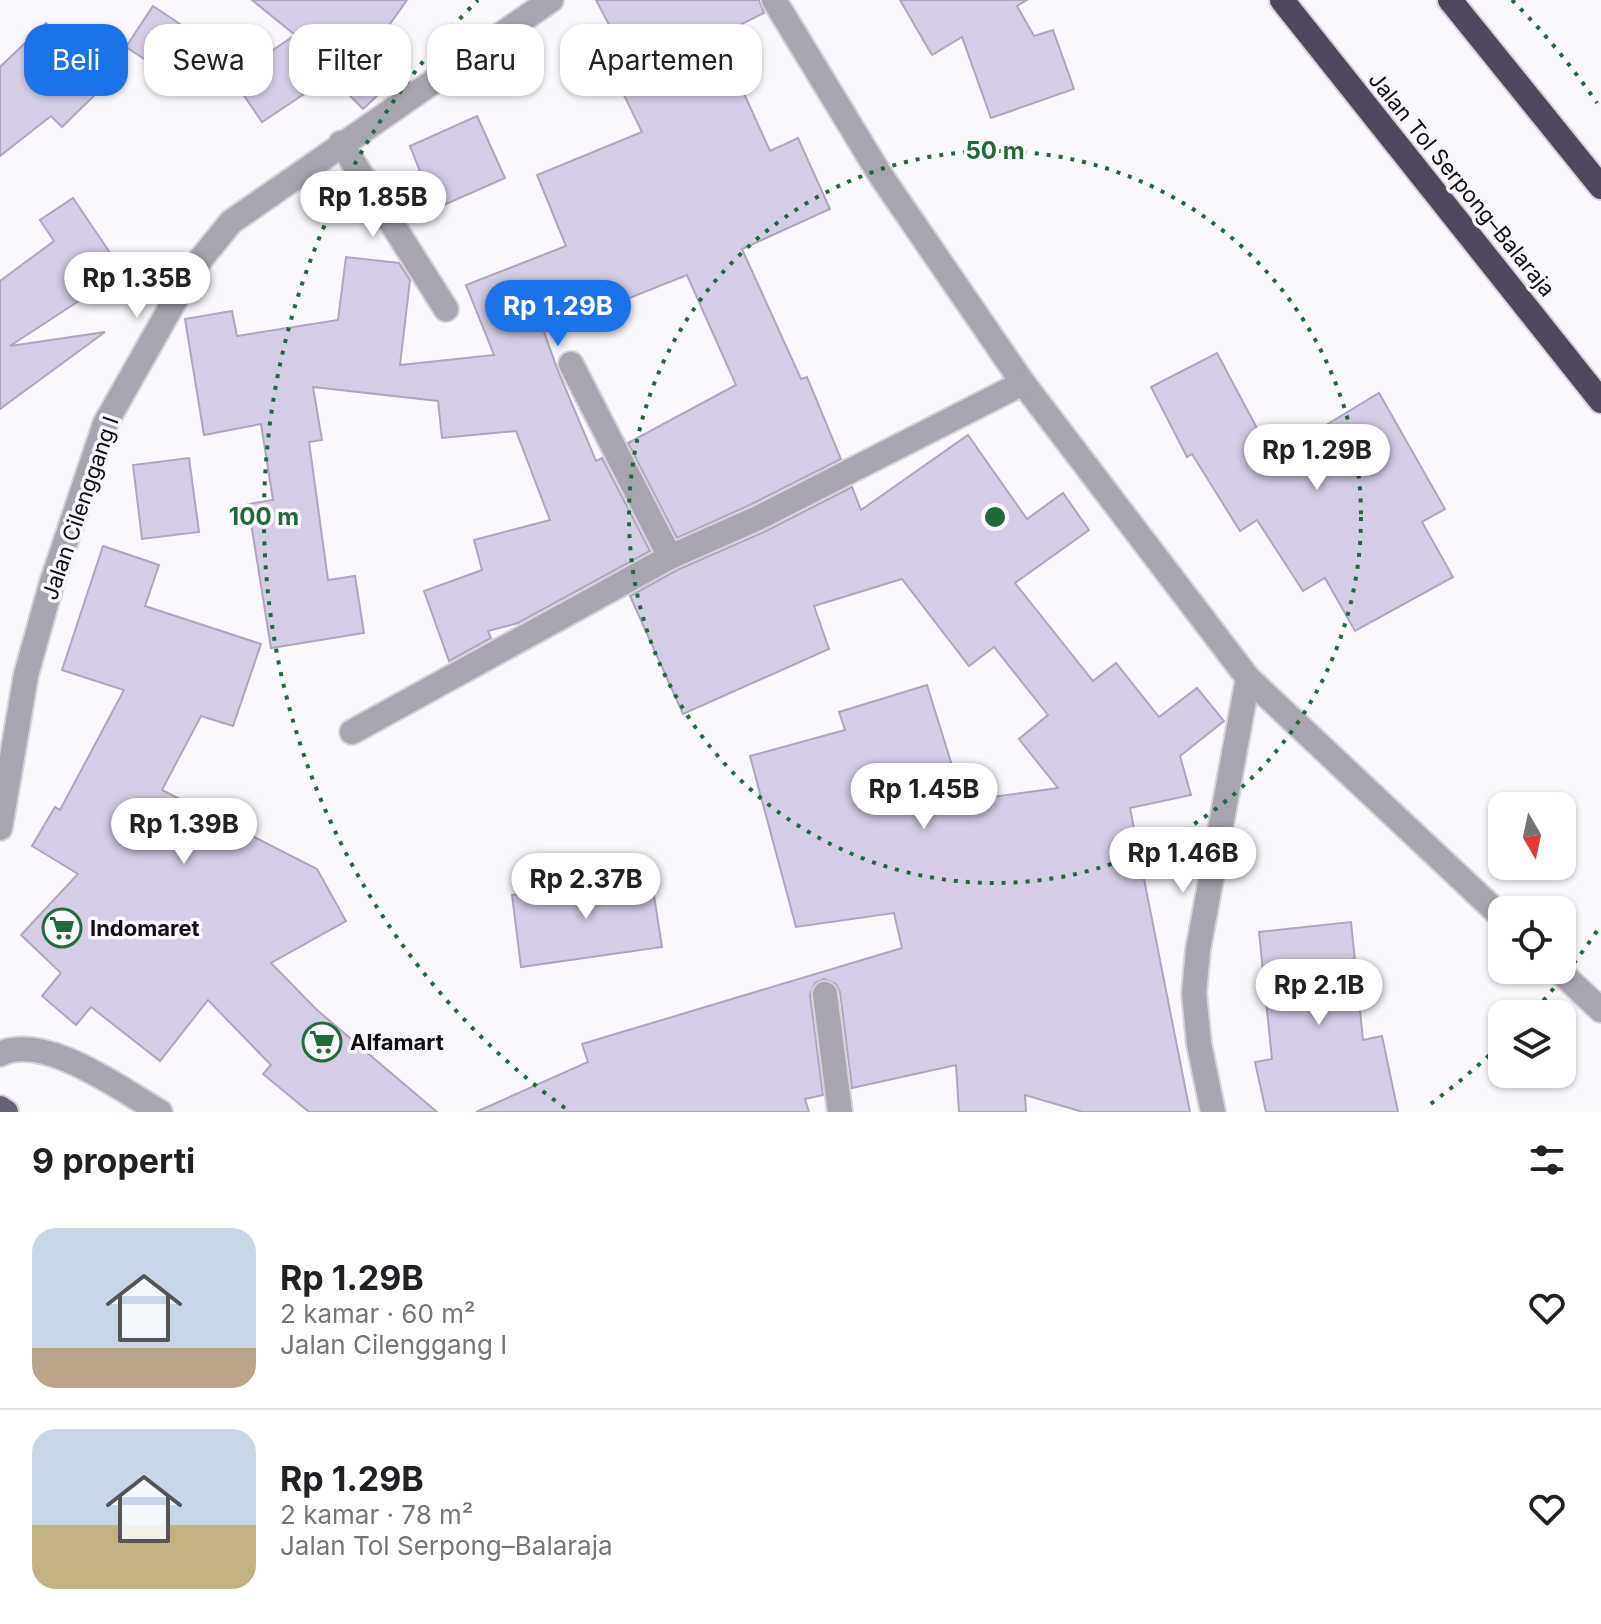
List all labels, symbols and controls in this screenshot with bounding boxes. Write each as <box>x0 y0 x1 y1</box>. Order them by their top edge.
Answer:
chip: Beli <box>24 24 128 96</box>
chip: Sewa <box>144 24 273 96</box>
chip: Filter <box>289 24 411 96</box>
chip: Baru <box>427 24 544 96</box>
chip: Apartemen <box>560 24 762 96</box>
street label: Jalan Tol Serpong–Balaraja <box>1363 66 1561 302</box>
text: 50 m <box>965 136 1025 165</box>
pin: Rp 1.85B <box>290 171 456 239</box>
text: Rp 1.85B <box>318 181 428 212</box>
pin: Rp 1.35B <box>54 252 220 320</box>
text: Rp 1.35B <box>82 262 192 293</box>
pin: Rp 1.29B <box>475 280 641 348</box>
text: Rp 1.29B <box>503 290 613 321</box>
street label: Jalan Cilenggang I <box>36 413 124 603</box>
pin: Rp 1.29B <box>1234 424 1400 492</box>
text: Rp 1.29B <box>1262 434 1372 465</box>
text: 100 m <box>229 502 299 531</box>
centre of rings <box>981 503 1009 531</box>
pin: Rp 1.45B <box>841 763 1007 831</box>
text: Rp 1.45B <box>869 773 979 804</box>
north arrow <box>1488 792 1576 880</box>
map controls <box>1488 792 1576 1088</box>
pin: Rp 1.39B <box>101 798 267 866</box>
text: Rp 1.39B <box>129 808 239 839</box>
pin: Rp 1.46B <box>1100 827 1266 895</box>
text: Rp 1.46B <box>1127 837 1239 868</box>
pin: Rp 2.37B <box>503 853 669 921</box>
text: Rp 2.37B <box>529 863 643 894</box>
button: locate <box>1488 896 1576 984</box>
supermarket icon: Indomaret <box>41 907 83 949</box>
place label: Indomaret <box>90 915 200 941</box>
pin: Rp 2.1B <box>1245 959 1393 1027</box>
text: Rp 2.1B <box>1274 969 1364 1000</box>
button: layers <box>1488 1000 1576 1088</box>
supermarket icon: Alfamart <box>301 1021 343 1063</box>
place label: Alfamart <box>350 1029 444 1055</box>
icon: filters <box>1525 1138 1569 1182</box>
text: 9 properti <box>32 1140 195 1181</box>
text: Rp 1.29B <box>280 1257 424 1298</box>
icon: home <box>96 1260 192 1356</box>
icon: heart <box>1525 1286 1569 1330</box>
text: 2 kamar · 60 m² <box>280 1298 475 1329</box>
text: Jalan Cilenggang I <box>280 1329 507 1360</box>
text: Rp 1.29B <box>280 1458 424 1499</box>
icon: home <box>96 1461 192 1557</box>
icon: heart <box>1525 1487 1569 1531</box>
text: 2 kamar · 78 m² <box>280 1499 473 1530</box>
text: Jalan Tol Serpong–Balaraja <box>280 1530 613 1561</box>

